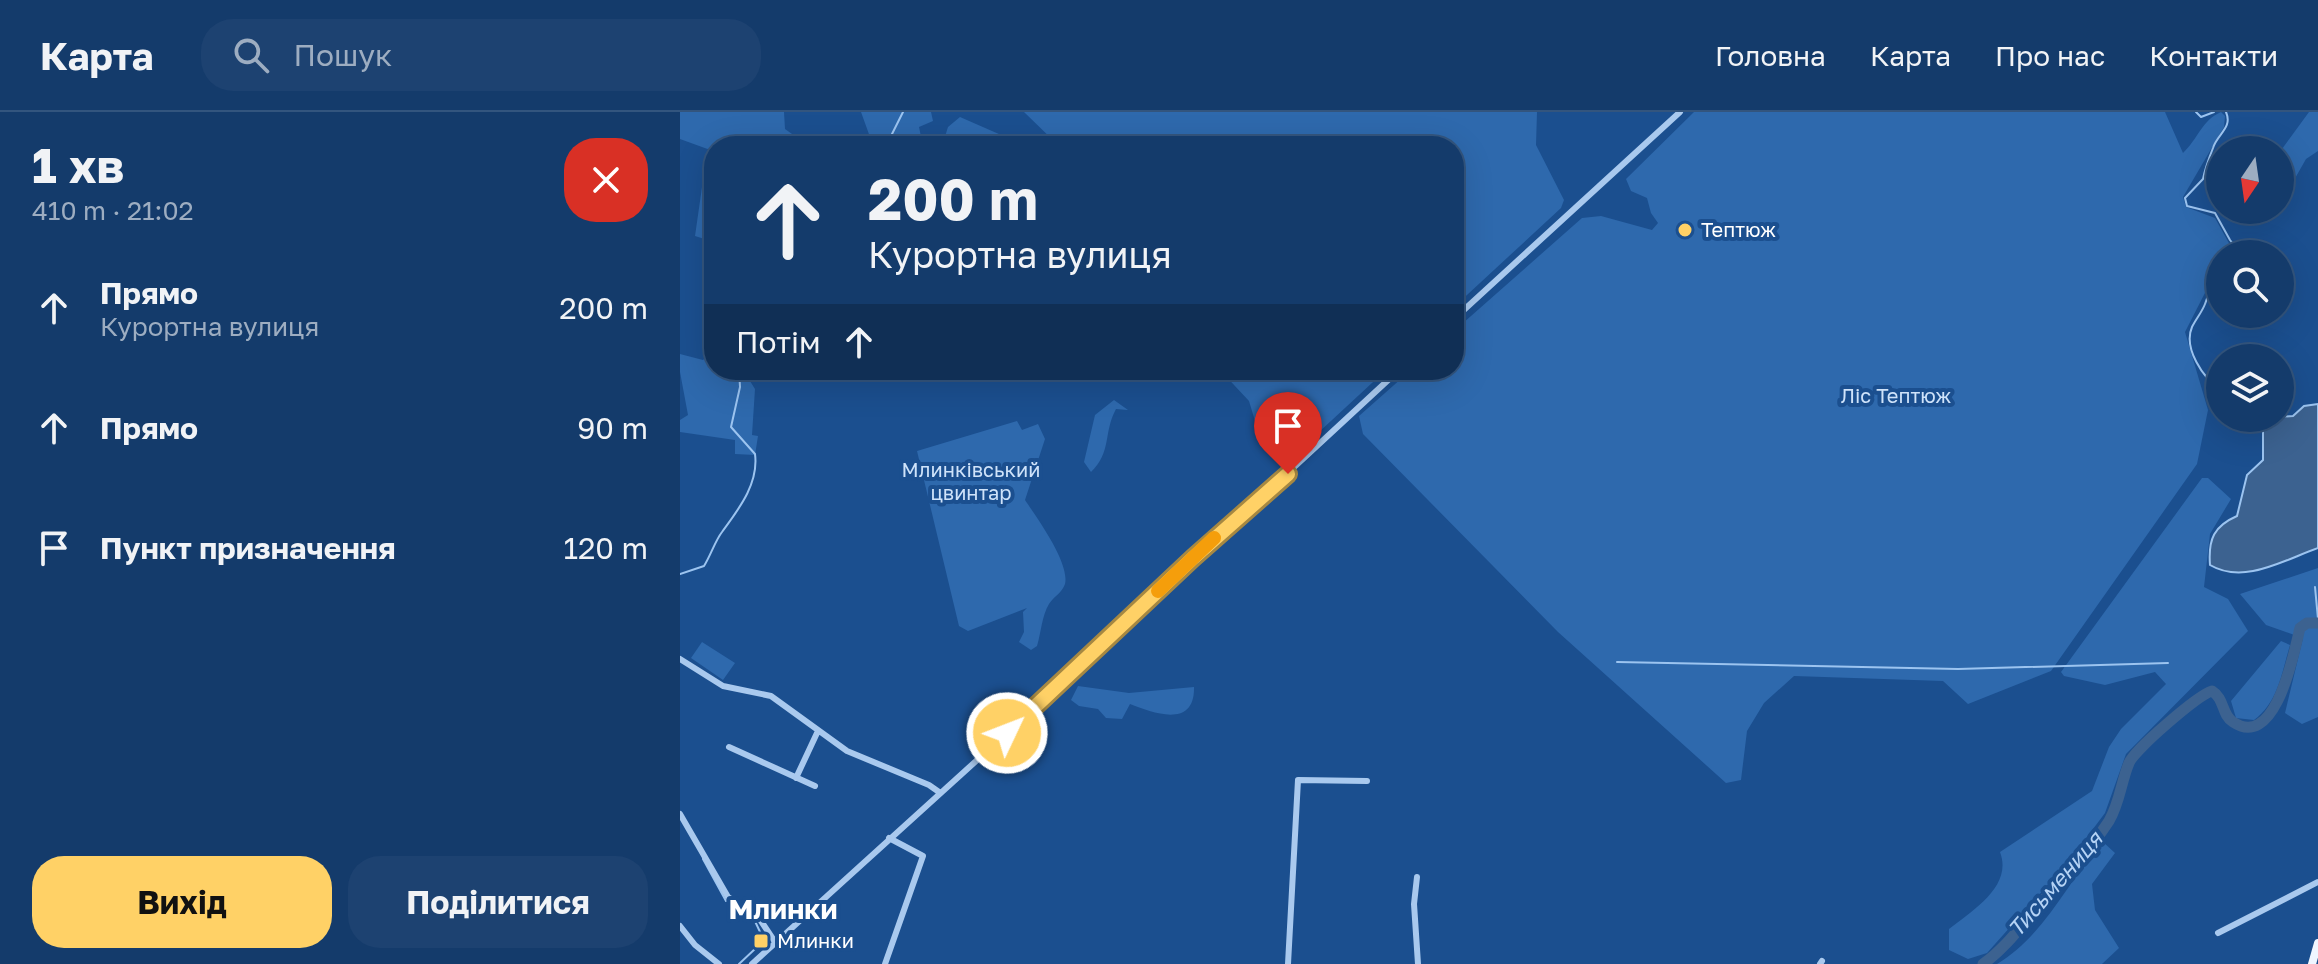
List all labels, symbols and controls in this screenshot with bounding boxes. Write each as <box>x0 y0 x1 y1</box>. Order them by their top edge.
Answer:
search box <box>201 19 761 91</box>
text: Карта <box>40 33 153 78</box>
icon: search <box>229 33 273 77</box>
text: Пошук <box>293 37 392 73</box>
text: Головна <box>1715 39 1826 72</box>
text: Карта <box>1870 39 1951 72</box>
text: Про нас <box>1995 39 2105 72</box>
text: Контакти <box>2149 39 2278 72</box>
text: 1 хв <box>32 136 124 194</box>
north arrow <box>2206 136 2294 224</box>
map controls <box>2206 136 2294 432</box>
button: close <box>564 138 648 222</box>
text: 200 m <box>868 165 1038 232</box>
icon: ahead <box>736 168 840 272</box>
text: 410 m · 21:02 <box>32 195 194 226</box>
place label: Тептюж <box>1701 217 1776 241</box>
marker: Тептюж <box>1676 221 1694 239</box>
text: Курортна вулиця <box>868 233 1172 276</box>
button: search <box>2206 240 2294 328</box>
text: Прямо <box>100 275 198 311</box>
icon: ahead <box>32 286 76 330</box>
text: 200 m <box>559 290 648 326</box>
text: Курортна вулиця <box>100 311 319 342</box>
icon: ahead <box>837 320 881 364</box>
text: Потім <box>736 324 821 360</box>
button: layers <box>2206 344 2294 432</box>
park label: Ліс Тептюж <box>1841 383 1951 407</box>
pin <box>1254 392 1322 474</box>
icon: arrive <box>1266 404 1310 448</box>
icon: ahead <box>32 406 76 450</box>
text: Прямо <box>100 410 198 446</box>
text: 90 m <box>577 410 648 446</box>
park label: Млинківський цвинтар <box>902 457 1040 504</box>
icon: arrive <box>32 526 76 570</box>
text: Пункт призначення <box>100 530 396 566</box>
text: 120 m <box>563 530 648 566</box>
position arrow <box>965 691 1049 775</box>
water label: Тисьмениця <box>2002 824 2109 942</box>
button: Вихід <box>32 856 332 948</box>
button: Поділитися <box>348 856 648 948</box>
district label: Млинки <box>728 892 838 925</box>
place label: Млинки <box>777 928 854 952</box>
marker: Млинки <box>752 932 770 950</box>

